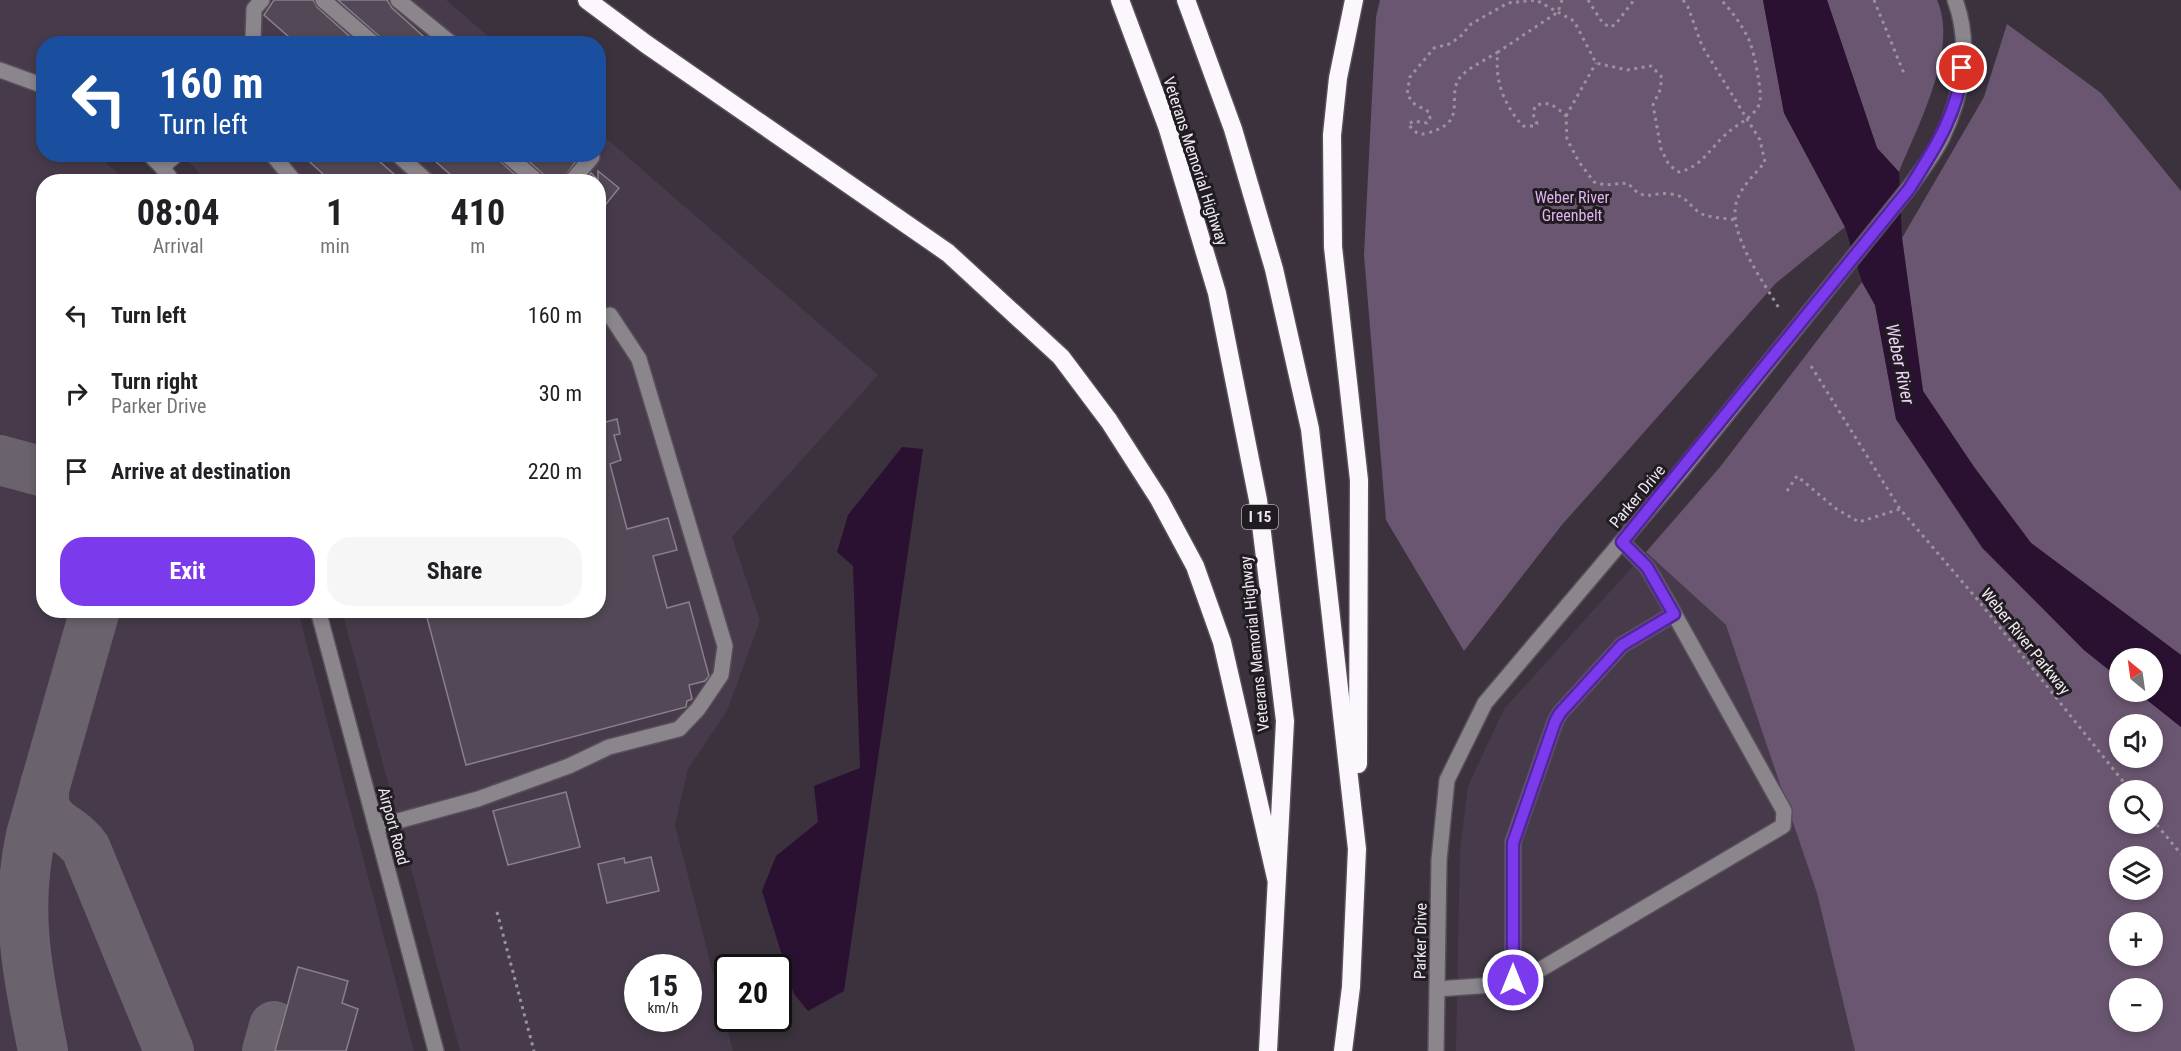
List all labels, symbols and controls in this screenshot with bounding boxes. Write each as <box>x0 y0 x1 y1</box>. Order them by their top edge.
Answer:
pin <box>1936 42 1987 93</box>
icon: arrive <box>1945 51 1978 84</box>
text: 160 m <box>159 59 264 108</box>
icon: left <box>60 60 138 138</box>
street label: Veterans Memorial Highway <box>1159 74 1232 248</box>
text: Turn left <box>159 109 248 141</box>
park label: Weber River Greenbelt <box>1535 188 1609 225</box>
text: 08:04 <box>137 192 219 234</box>
text: 1 <box>326 192 344 234</box>
text: 410 <box>451 192 505 234</box>
text: Arrival <box>153 234 204 258</box>
text: min <box>320 234 350 258</box>
text: m <box>470 234 485 258</box>
icon: left <box>60 299 93 332</box>
text: Turn left <box>111 303 186 328</box>
text: 160 m <box>528 303 582 328</box>
water label: Weber River <box>1882 322 1919 407</box>
text: Turn right <box>111 369 198 394</box>
icon: right <box>60 377 93 410</box>
text: 30 m <box>539 381 582 406</box>
text: Parker Drive <box>111 394 206 418</box>
icon: arrive <box>60 455 93 488</box>
text: Arrive at destination <box>111 459 291 484</box>
text: 220 m <box>528 459 582 484</box>
street label: Parker Drive <box>1606 461 1669 532</box>
road number: I 15 <box>1242 505 1278 529</box>
button: Exit <box>60 537 315 606</box>
button: Share <box>327 537 582 606</box>
street label: Veterans Memorial Highway <box>1236 555 1273 733</box>
street label: Weber River Parkway <box>1977 584 2075 699</box>
north arrow <box>2109 648 2163 702</box>
map controls <box>2109 648 2163 1032</box>
button: sound <box>2109 714 2163 768</box>
button: search <box>2109 780 2163 834</box>
street label: Airport Road <box>374 785 413 867</box>
button: layers <box>2109 846 2163 900</box>
street label: Parker Drive <box>1410 903 1431 979</box>
button: + <box>2109 912 2163 966</box>
position arrow <box>1481 948 1545 1012</box>
speed limit sign: 20 <box>714 954 792 1032</box>
text: 15 <box>648 968 678 1003</box>
button: − <box>2109 978 2163 1032</box>
text: km/h <box>648 999 678 1017</box>

